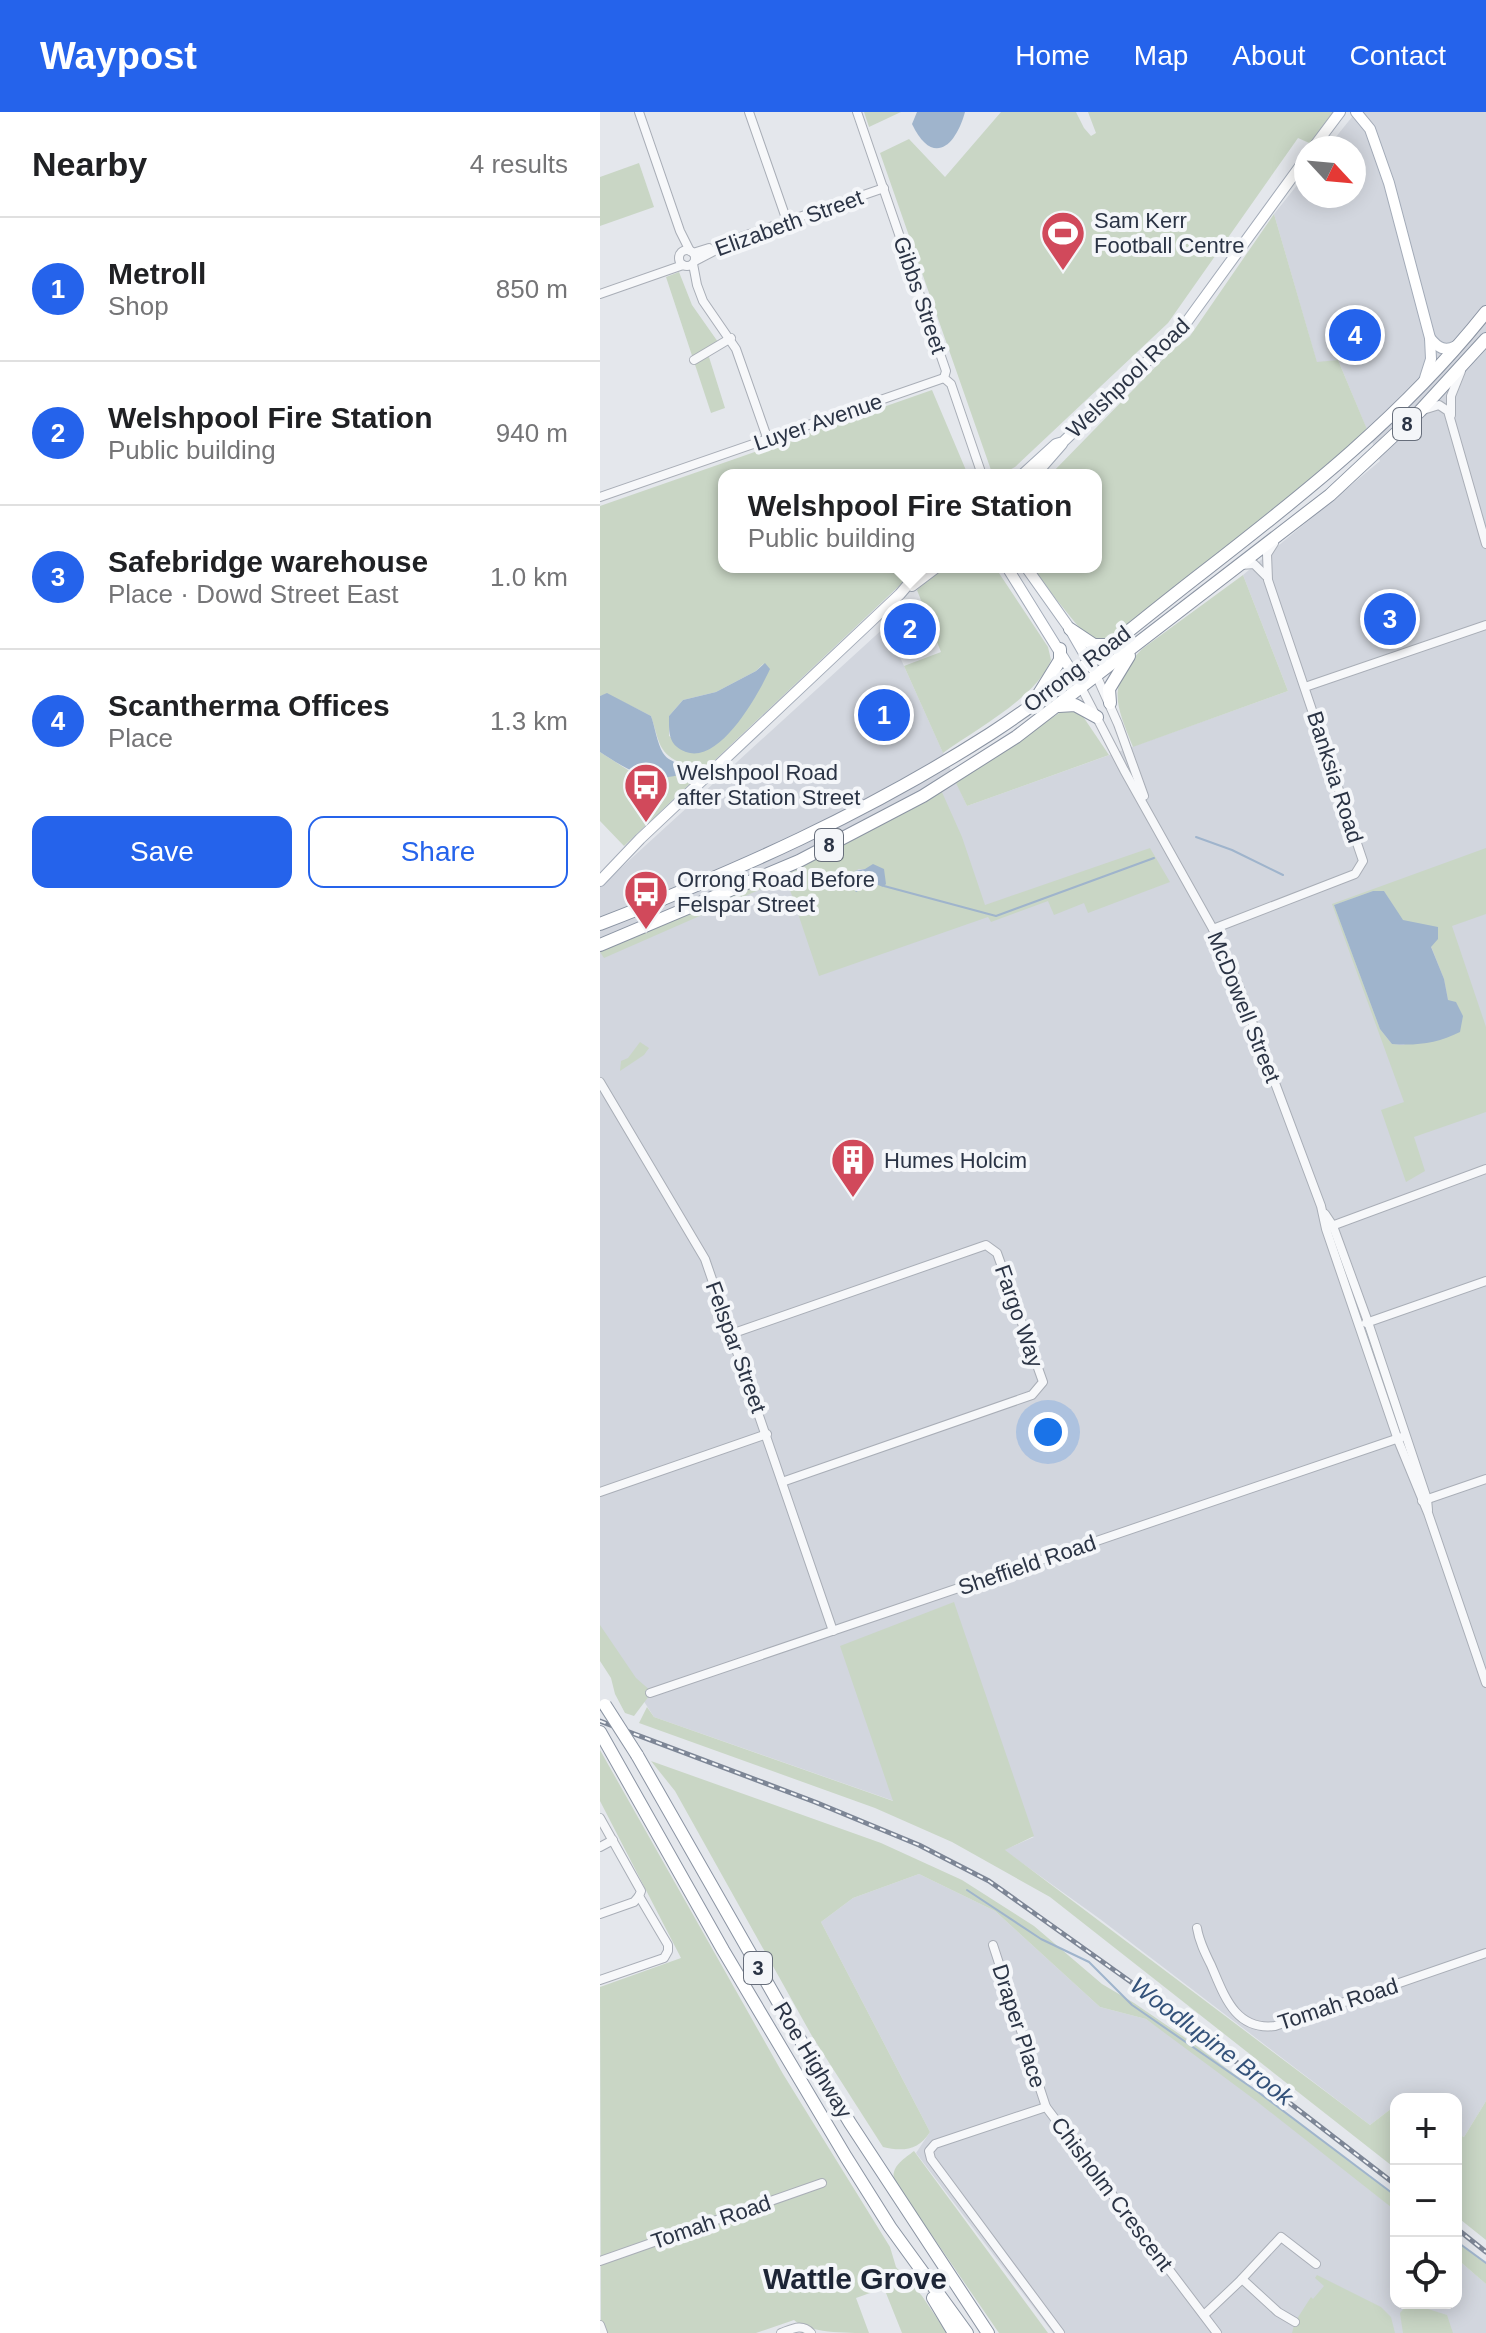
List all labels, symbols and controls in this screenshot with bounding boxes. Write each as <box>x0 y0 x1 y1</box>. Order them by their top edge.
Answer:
text: Waypost <box>40 35 197 77</box>
text: Home <box>1015 40 1090 71</box>
text: Map <box>1134 40 1188 71</box>
text: About <box>1232 40 1306 71</box>
text: Contact <box>1350 40 1446 71</box>
north arrow <box>1294 136 1366 208</box>
text: Nearby <box>32 145 147 183</box>
text: 4 results <box>470 149 568 179</box>
street label: Elizabeth Street <box>712 185 866 261</box>
place label: Sam Kerr Football Centre <box>1094 208 1244 258</box>
sports icon: Sam Kerr Football Centre <box>1039 209 1087 272</box>
street label: Gibbs Street <box>888 233 952 357</box>
text: Metroll <box>108 257 206 290</box>
text: 1 <box>51 274 65 304</box>
text: 850 m <box>496 274 568 304</box>
text: Shop <box>108 291 169 321</box>
pin: 4 <box>1329 305 1381 365</box>
street label: Welshpool Road <box>1061 313 1195 443</box>
street label: Luyer Avenue <box>751 388 885 456</box>
text: Welshpool Fire Station <box>108 401 432 434</box>
road number: 8 <box>1393 408 1421 440</box>
text: 2 <box>51 418 65 448</box>
text: 940 m <box>496 418 568 448</box>
text: Public building <box>108 435 276 465</box>
popup <box>718 469 1102 573</box>
text: Welshpool Fire Station <box>748 489 1072 522</box>
text: Public building <box>748 523 915 553</box>
text: Safebridge warehouse <box>108 545 428 578</box>
text: 3 <box>51 562 65 592</box>
text: 1.0 km <box>490 562 568 592</box>
text: Place · Dowd Street East <box>108 579 398 609</box>
pin: 3 <box>1364 589 1416 649</box>
pin: 2 <box>884 599 936 659</box>
street label: Orrong Road <box>1019 621 1135 717</box>
pin: 1 <box>858 685 910 745</box>
text: Scantherma Offices <box>108 689 390 722</box>
text: 4 <box>51 706 65 736</box>
text: 1.3 km <box>490 706 568 736</box>
street label: Banksia Road <box>1302 708 1368 846</box>
text: Place <box>108 723 173 753</box>
place label: Welshpool Road after Station Street <box>677 760 860 810</box>
bus stop icon: Welshpool Road after Station Street <box>622 761 670 824</box>
button: Save <box>32 816 292 888</box>
button: Share <box>308 816 568 888</box>
road number: 8 <box>815 829 843 861</box>
place label: Orrong Road Before Felspar Street <box>677 867 875 917</box>
bus stop icon: Orrong Road Before Felspar Street <box>622 868 670 931</box>
street label: McDowell Street <box>1202 928 1286 1086</box>
building icon: Humes Holcim <box>829 1136 877 1199</box>
place label: Humes Holcim <box>884 1148 1027 1173</box>
street label: Fargo Way <box>990 1261 1048 1371</box>
street label: Felspar Street <box>701 1278 771 1416</box>
your location <box>1028 1412 1068 1452</box>
street label: Sheffield Road <box>955 1530 1099 1600</box>
road number: 3 <box>744 1952 772 1984</box>
street label: Draper Place <box>987 1961 1051 2091</box>
water label: Woodlupine Brook <box>1126 1971 1300 2112</box>
street label: Tomah Road <box>1275 1973 1401 2035</box>
street label: Roe Highway <box>769 1997 857 2123</box>
map controls <box>1390 2093 1462 2309</box>
button: + <box>1390 2093 1462 2165</box>
street label: Chisholm Crescent <box>1046 2112 1178 2276</box>
button: − <box>1390 2165 1462 2237</box>
street label: Tomah Road <box>648 2190 774 2254</box>
button: locate <box>1390 2237 1462 2309</box>
district label: Wattle Grove <box>763 2262 947 2295</box>

